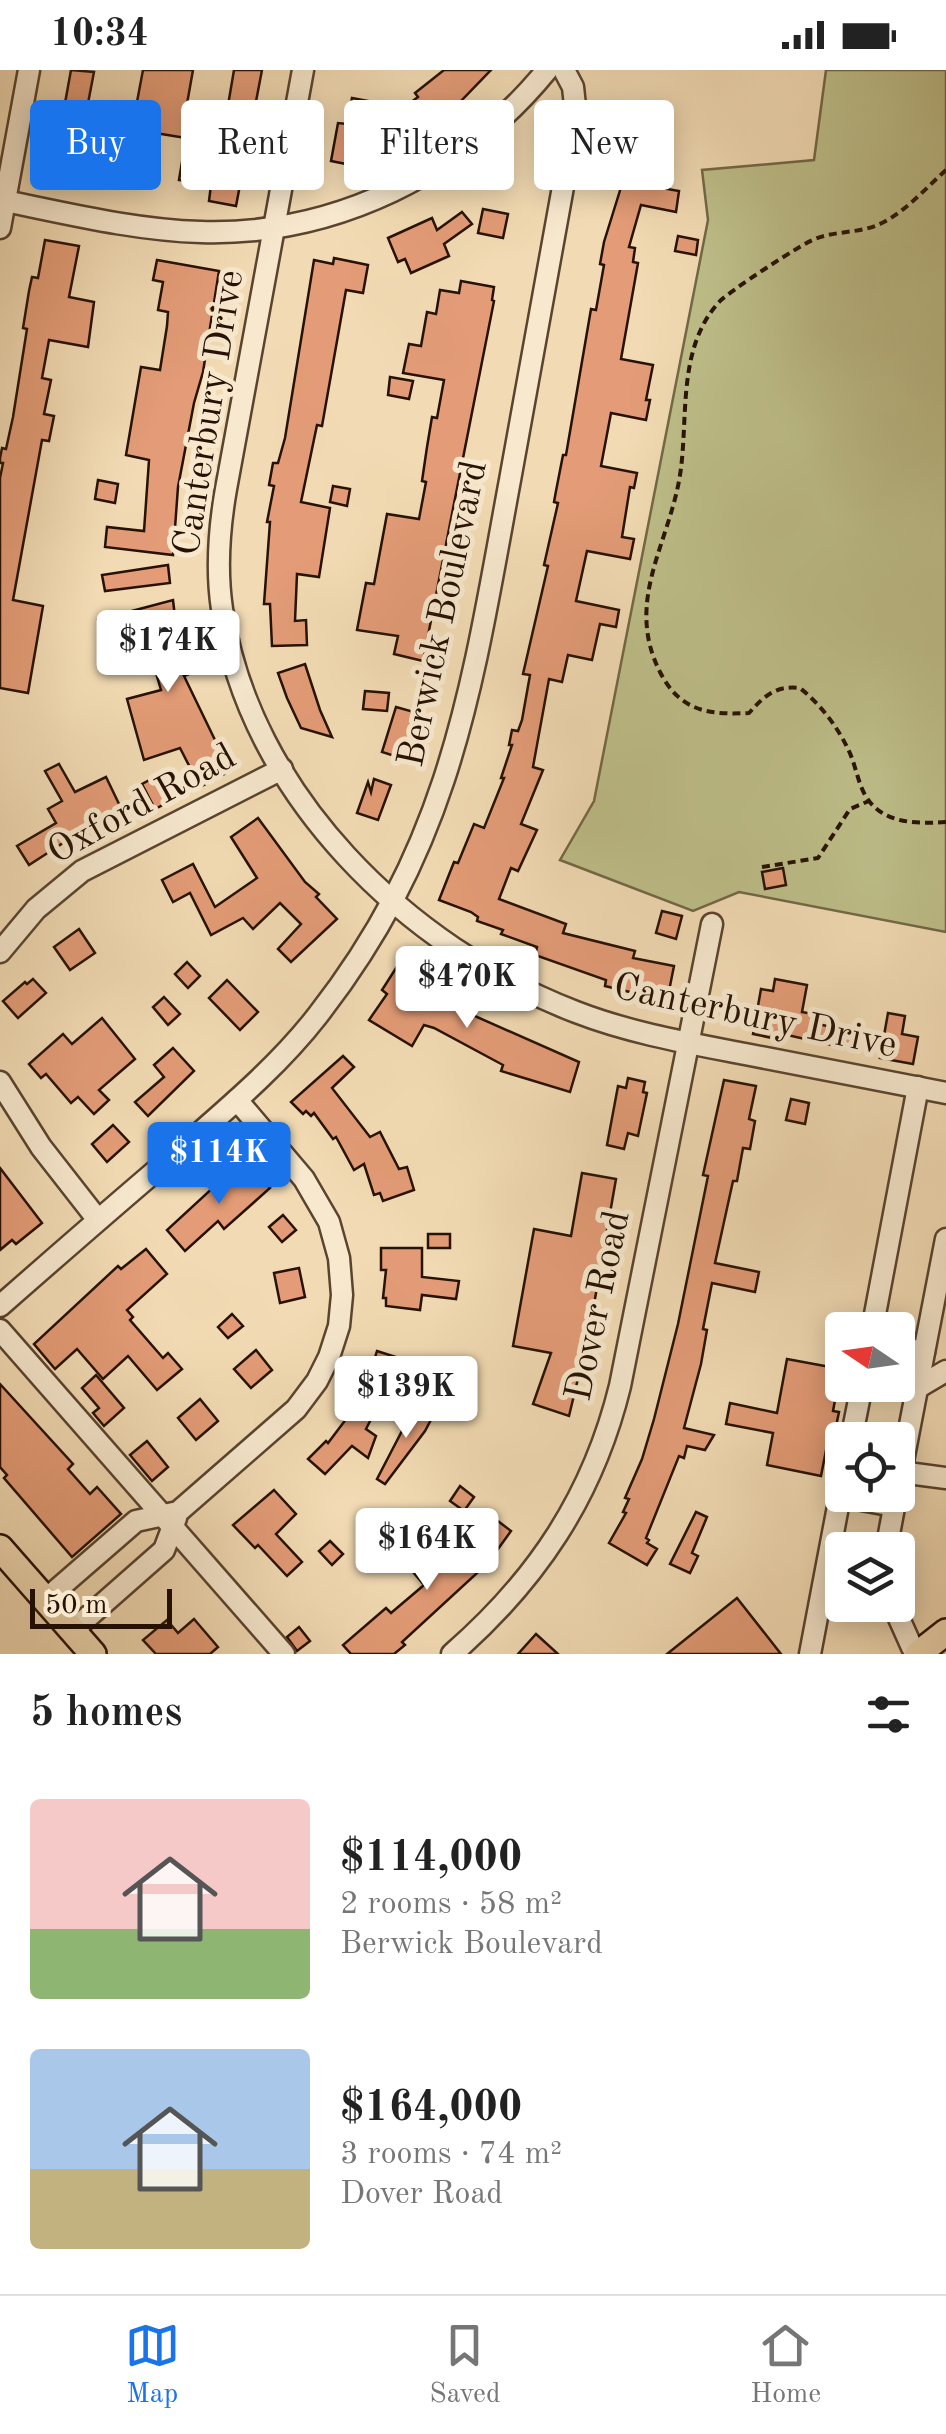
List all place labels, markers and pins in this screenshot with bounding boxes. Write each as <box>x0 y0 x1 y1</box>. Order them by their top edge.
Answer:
pin: $174K <box>98 610 238 695</box>
pin: $470K <box>397 946 537 1031</box>
pin: $114K <box>149 1122 289 1207</box>
pin: $139K <box>336 1356 476 1441</box>
pin: $164K <box>357 1508 497 1593</box>

